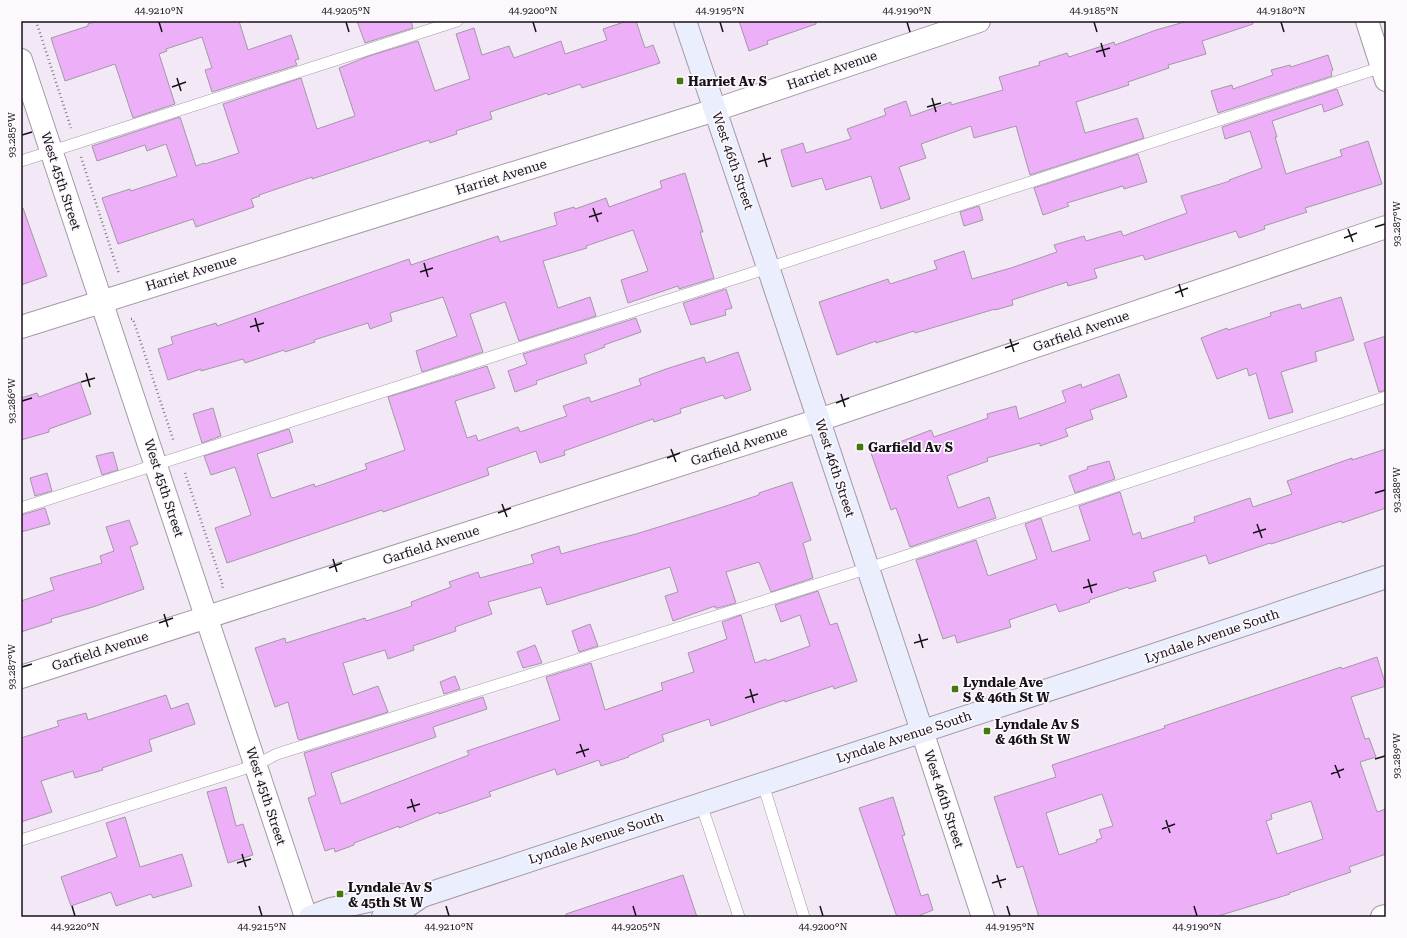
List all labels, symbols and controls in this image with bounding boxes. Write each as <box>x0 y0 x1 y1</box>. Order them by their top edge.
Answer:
text: 44.9210°N <box>134 5 184 16</box>
text: 44.9205°N <box>321 5 371 16</box>
text: 44.9200°N <box>508 5 558 16</box>
text: 44.9195°N <box>695 5 745 16</box>
text: 44.9190°N <box>882 5 932 16</box>
text: 44.9185°N <box>1069 5 1119 16</box>
text: 44.9180°N <box>1256 5 1306 16</box>
street label: Harriet Avenue <box>785 48 879 92</box>
place label: Harriet Av S <box>688 74 767 89</box>
marker: Harriet Av S <box>675 76 685 86</box>
street label: West 46th Street <box>709 110 757 212</box>
text: 93.285°W <box>6 111 17 158</box>
street label: West 45th Street <box>38 130 84 232</box>
street label: Harriet Avenue <box>454 156 548 198</box>
text: 93.287°W <box>1391 200 1402 247</box>
street label: Harriet Avenue <box>144 252 238 294</box>
street label: Garfield Avenue <box>1031 308 1131 354</box>
text: 93.286°W <box>6 377 17 424</box>
street label: West 46th Street <box>812 417 858 519</box>
street label: Garfield Avenue <box>689 423 789 469</box>
street label: West 45th Street <box>141 437 187 539</box>
place label: Garfield Av S <box>868 440 953 455</box>
marker: Garfield Av S <box>855 442 865 452</box>
text: 93.288°W <box>1391 466 1402 513</box>
street label: Garfield Avenue <box>381 522 481 568</box>
street label: Lyndale Avenue South <box>1143 606 1282 666</box>
street label: Garfield Avenue <box>50 628 150 674</box>
text: 93.287°W <box>6 643 17 690</box>
place label: Lyndale Ave S & 46th St W <box>963 675 1050 705</box>
marker: Lyndale Ave S & 46th St W <box>950 684 960 694</box>
street label: Lyndale Avenue South <box>834 708 974 766</box>
place label: Lyndale Av S & 46th St W <box>995 717 1079 747</box>
marker: Lyndale Av S & 46th St W <box>982 726 992 736</box>
text: 93.289°W <box>1391 732 1402 779</box>
street label: West 45th Street <box>243 745 289 847</box>
street label: West 46th Street <box>921 748 967 850</box>
street label: Lyndale Avenue South <box>526 809 666 867</box>
place label: Lyndale Av S & 45th St W <box>348 880 432 910</box>
marker: Lyndale Av S & 45th St W <box>335 889 345 899</box>
text: 44.9220°N <box>50 921 100 932</box>
text: 44.9215°N <box>237 921 287 932</box>
text: 44.9210°N <box>424 921 474 932</box>
text: 44.9205°N <box>611 921 661 932</box>
text: 44.9200°N <box>798 921 848 932</box>
text: 44.9195°N <box>985 921 1035 932</box>
text: 44.9190°N <box>1172 921 1222 932</box>

